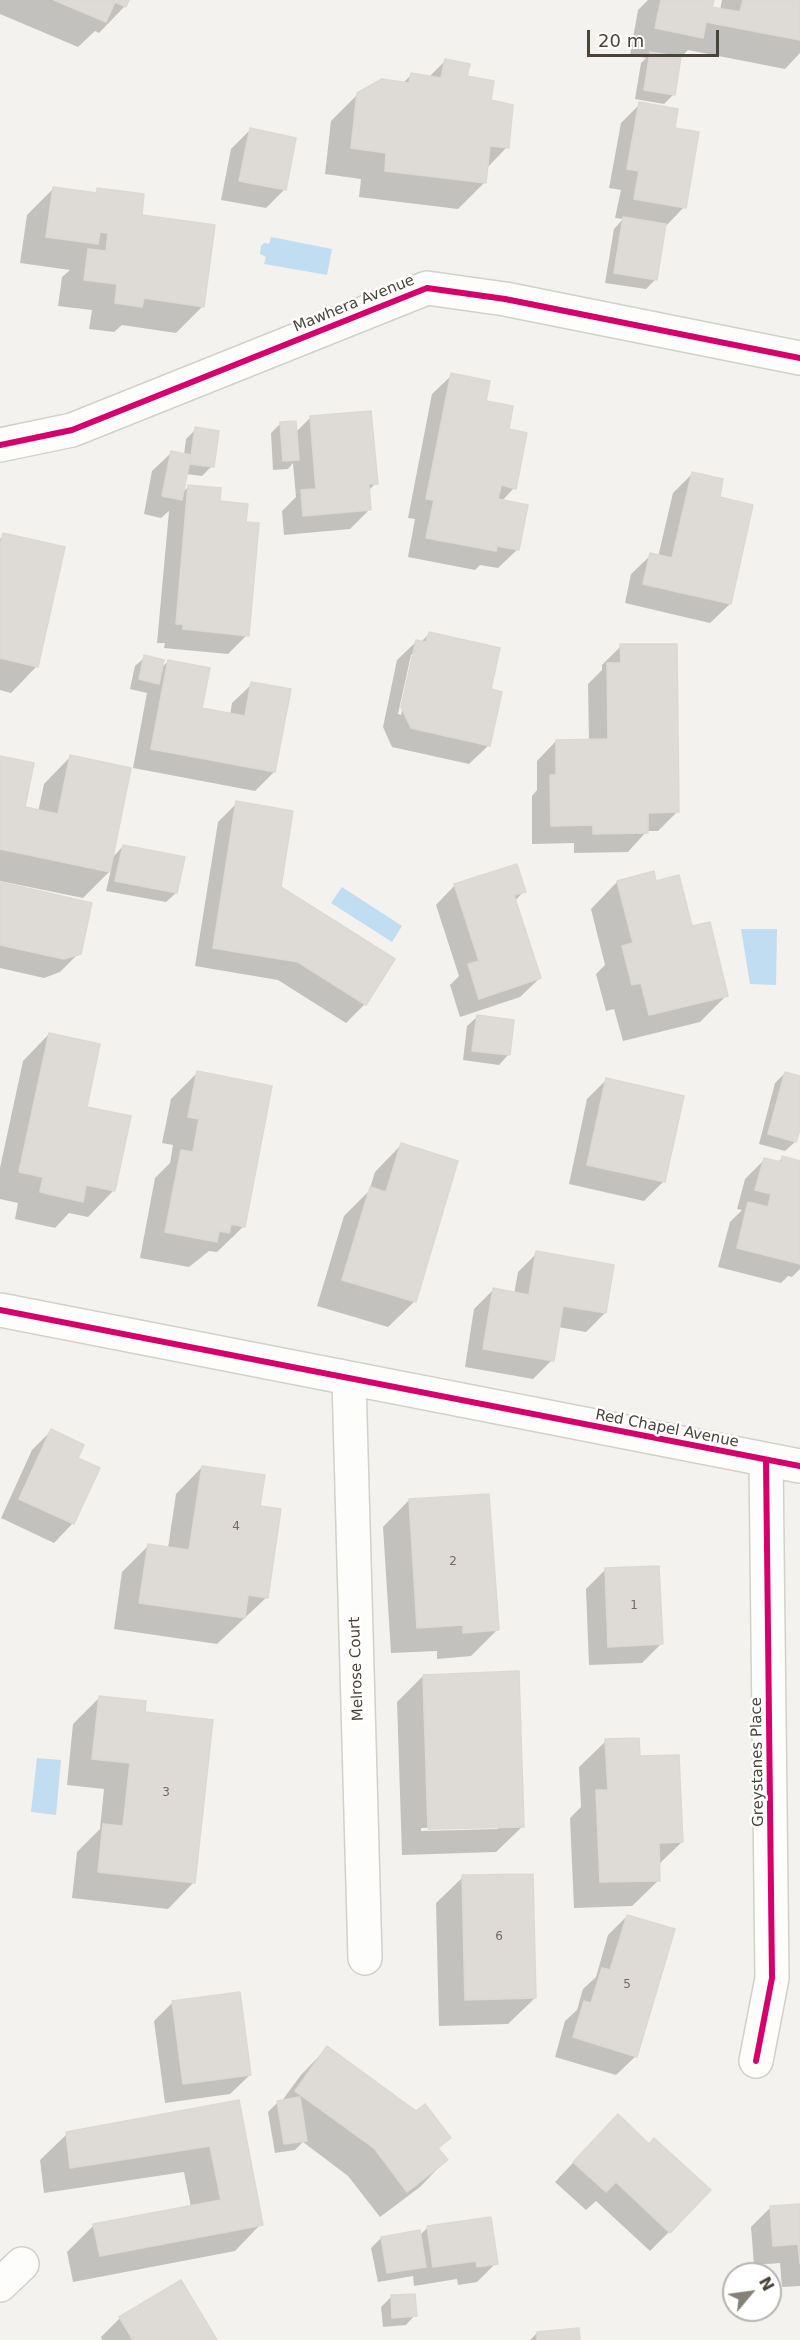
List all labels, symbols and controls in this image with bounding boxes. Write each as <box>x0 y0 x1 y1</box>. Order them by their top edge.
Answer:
scale bar <box>590 18 722 56</box>
text: 20 m <box>598 30 644 51</box>
street label: Mawhera Avenue <box>291 271 417 337</box>
street label: Red Chapel Avenue <box>594 1406 740 1452</box>
house number: 4 <box>232 1520 240 1534</box>
house number: 2 <box>449 1555 457 1569</box>
house number: 1 <box>630 1599 638 1613</box>
street label: Melrose Court <box>346 1617 368 1721</box>
street label: Greystanes Place <box>748 1697 768 1827</box>
house number: 3 <box>162 1786 170 1800</box>
house number: 6 <box>495 1930 503 1944</box>
house number: 5 <box>623 1978 631 1992</box>
north arrow <box>722 2262 782 2322</box>
text: N <box>755 2274 778 2294</box>

